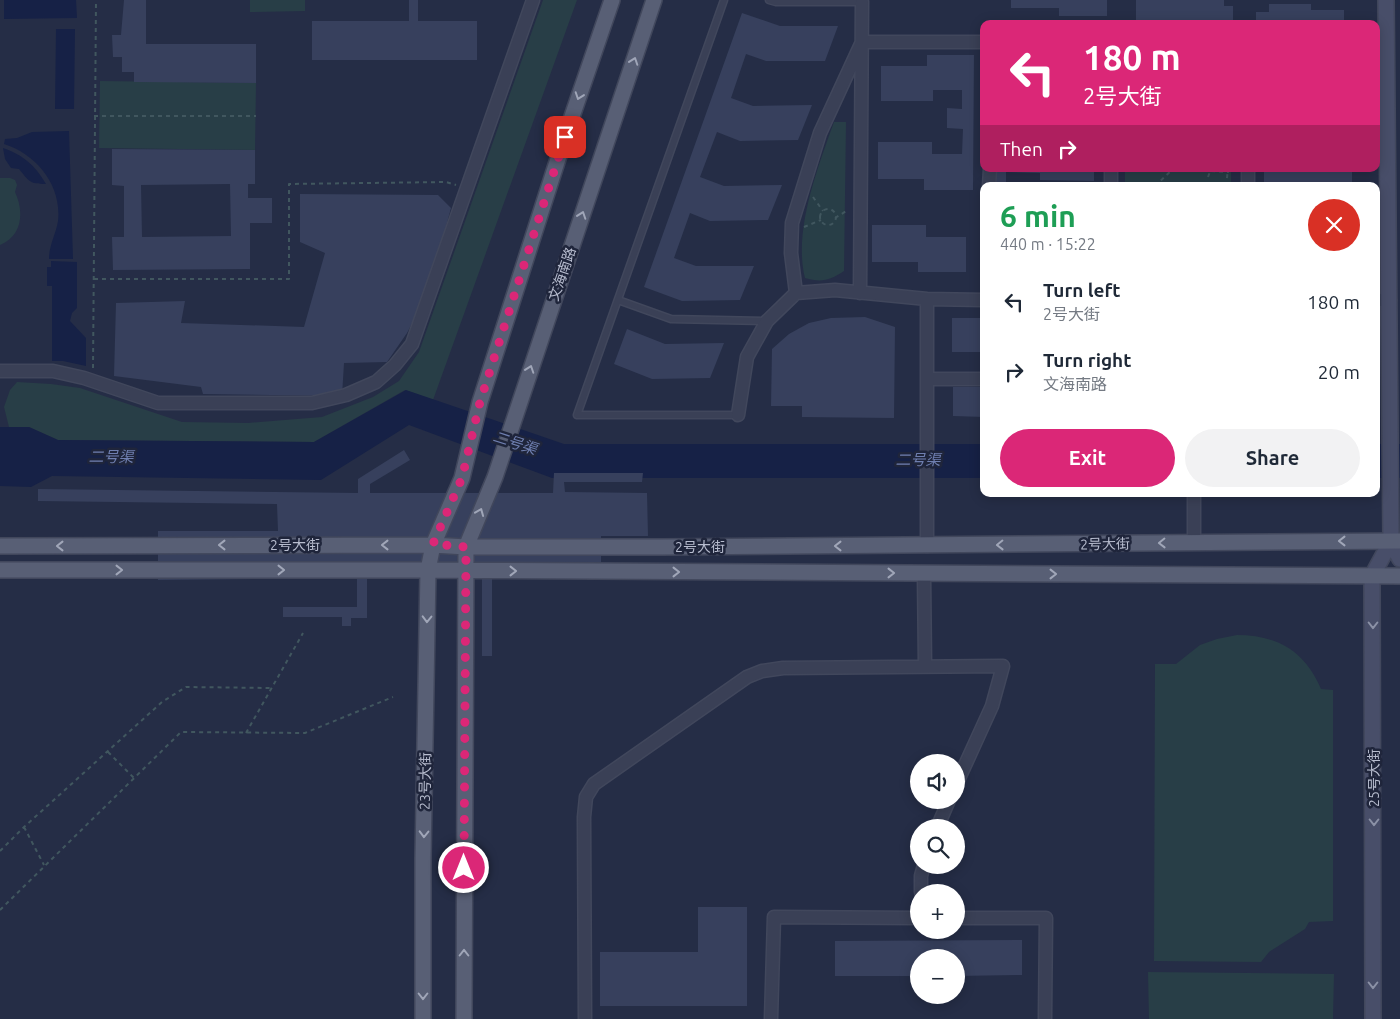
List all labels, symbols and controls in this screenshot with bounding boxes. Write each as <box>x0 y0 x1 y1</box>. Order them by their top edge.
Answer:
text: 180 m <box>1083 37 1181 77</box>
icon: left <box>1000 40 1065 105</box>
one-way arrow <box>628 57 638 66</box>
text: 2号大街 <box>1083 83 1161 108</box>
one-way arrow <box>575 91 585 99</box>
pin <box>544 116 586 158</box>
icon: arrive <box>551 123 579 151</box>
icon: right <box>1053 135 1081 163</box>
text: Then <box>1000 138 1043 160</box>
text: 6 min <box>1000 199 1076 233</box>
button: close <box>1308 199 1360 251</box>
one-way arrow <box>576 211 586 220</box>
text: 440 m · 15:22 <box>1000 235 1096 253</box>
street label: 文海南路 <box>545 245 579 303</box>
text: Turn left <box>1043 279 1121 301</box>
icon: left <box>1000 288 1028 316</box>
text: 180 m <box>1307 291 1360 313</box>
text: 2号大街 <box>1043 305 1100 323</box>
text: Turn right <box>1043 349 1131 371</box>
icon: right <box>1000 358 1028 386</box>
text: 20 m <box>1318 361 1360 383</box>
one-way arrow <box>524 365 534 374</box>
text: 文海南路 <box>1043 375 1107 393</box>
water label: 二号渠 <box>491 427 541 458</box>
button: Exit <box>1000 429 1175 487</box>
button: Share <box>1185 429 1360 487</box>
water label: 二号渠 <box>88 448 135 465</box>
water label: 二号渠 <box>895 451 942 468</box>
one-way arrow <box>474 508 485 517</box>
street label: 2号大街 <box>1080 536 1130 552</box>
one-way arrow <box>1338 536 1346 546</box>
street label: 2号大街 <box>270 537 320 553</box>
one-way arrow <box>1158 538 1166 548</box>
street label: 2号大街 <box>675 539 725 555</box>
one-way arrow <box>218 540 226 550</box>
one-way arrow <box>380 540 388 550</box>
one-way arrow <box>996 540 1004 550</box>
one-way arrow <box>55 541 63 551</box>
one-way arrow <box>833 541 841 551</box>
one-way arrow <box>115 565 123 575</box>
one-way arrow <box>278 565 285 575</box>
one-way arrow <box>510 566 518 576</box>
one-way arrow <box>672 567 680 577</box>
one-way arrow <box>888 568 895 578</box>
one-way arrow <box>1050 569 1058 579</box>
one-way arrow <box>422 615 432 623</box>
one-way arrow <box>1368 622 1378 629</box>
street label: 25号大街 <box>1366 749 1382 807</box>
street label: 23号大街 <box>416 752 434 810</box>
map controls <box>910 754 965 1004</box>
button: sound <box>910 754 965 809</box>
button: search <box>910 819 965 874</box>
one-way arrow <box>1369 819 1379 827</box>
one-way arrow <box>419 830 429 838</box>
position arrow <box>437 841 489 893</box>
button: + <box>910 884 965 939</box>
one-way arrow <box>459 949 469 956</box>
button: − <box>910 949 965 1004</box>
one-way arrow <box>1368 982 1378 989</box>
one-way arrow <box>418 992 428 1000</box>

